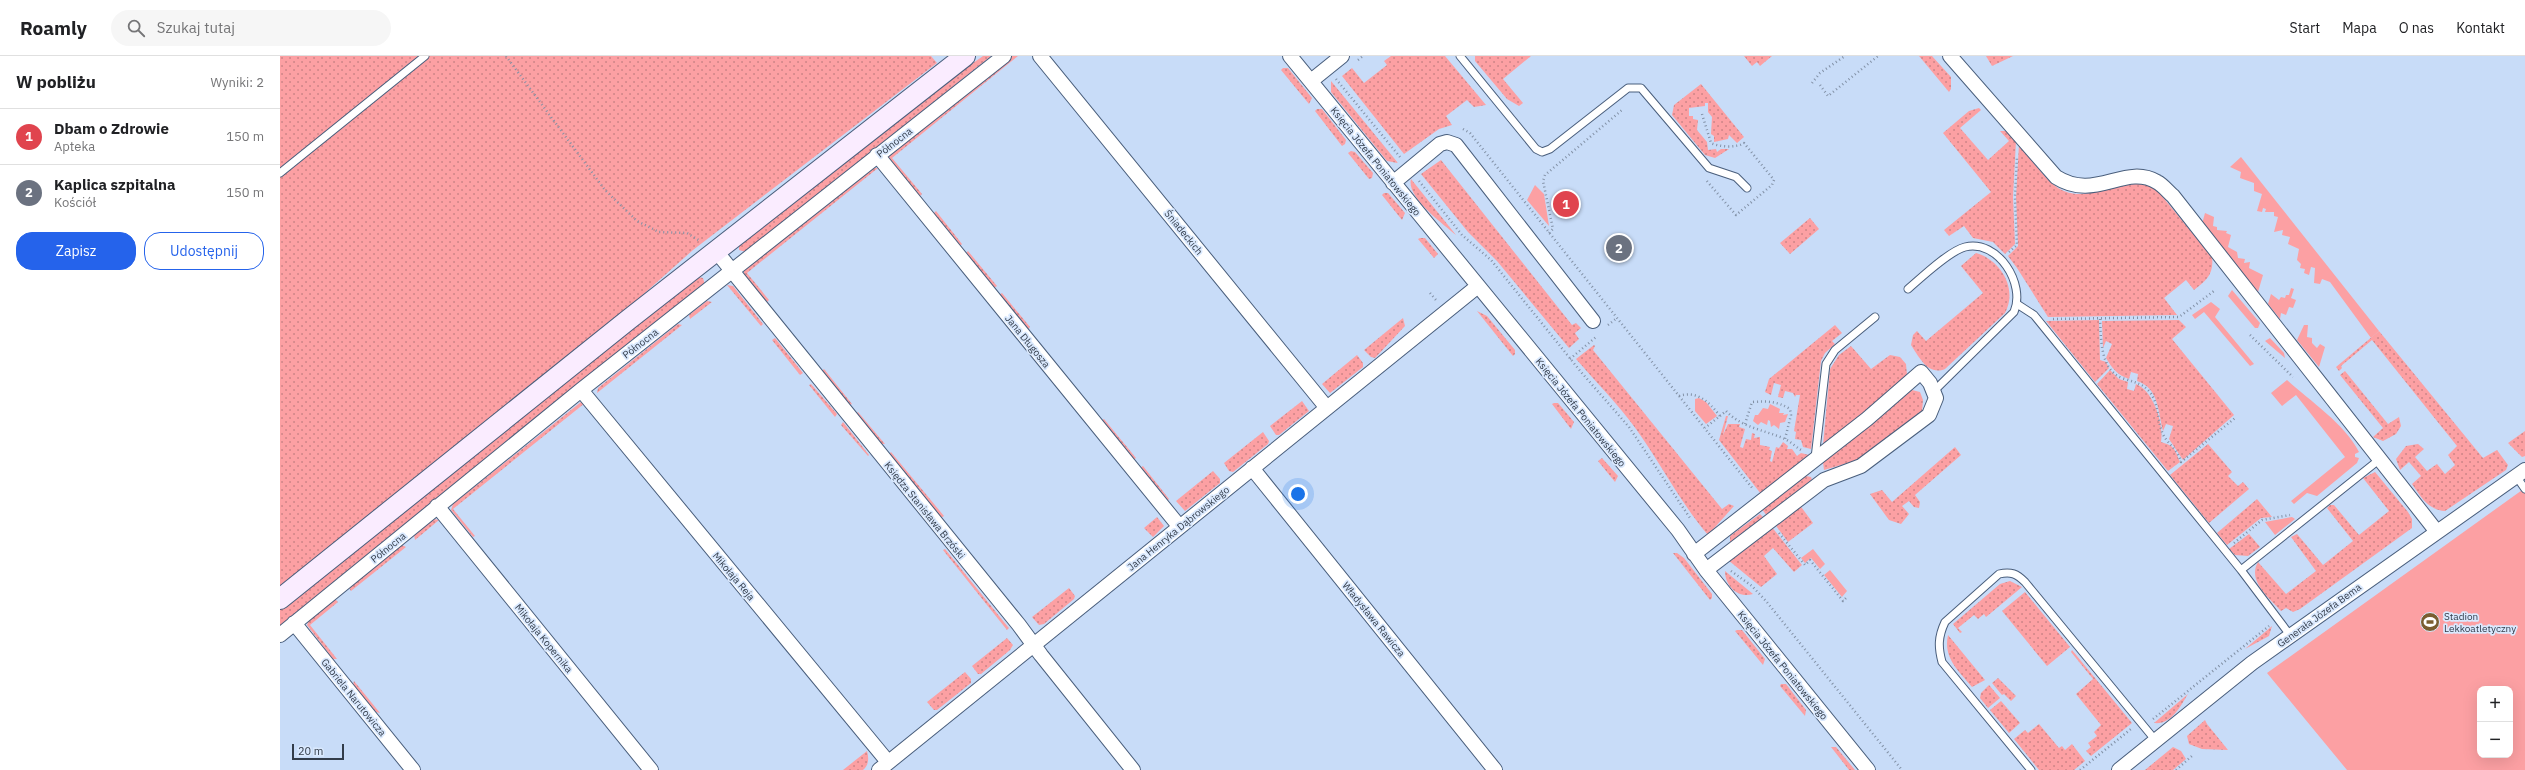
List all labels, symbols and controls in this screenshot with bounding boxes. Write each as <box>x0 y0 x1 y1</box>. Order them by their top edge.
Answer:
search box <box>111 10 391 46</box>
text: Roamly <box>20 16 87 40</box>
icon: search <box>125 17 147 39</box>
text: Szukaj tutaj <box>157 18 235 37</box>
text: Start <box>2290 19 2320 37</box>
text: Mapa <box>2342 19 2377 37</box>
text: O nas <box>2399 19 2434 37</box>
text: Kontakt <box>2456 19 2505 37</box>
text: W pobliżu <box>16 71 96 93</box>
text: Wyniki: 2 <box>211 74 264 91</box>
street label: Księcia Józefa Poniatowskiego <box>1328 104 1424 219</box>
text: Dbam o Zdrowie <box>54 119 169 138</box>
street label: Północna <box>874 124 915 160</box>
text: 1 <box>25 128 33 145</box>
text: 150 m <box>226 128 264 145</box>
text: Apteka <box>54 138 95 155</box>
text: Kaplica szpitalna <box>54 175 176 194</box>
text: 2 <box>25 184 33 201</box>
text: 150 m <box>226 184 264 201</box>
pin: 1 <box>1553 189 1579 219</box>
text: Kościół <box>54 194 96 211</box>
street label: Śniadeckich <box>1162 207 1206 257</box>
button: Zapisz <box>16 232 136 270</box>
button: Udostępnij <box>144 232 264 270</box>
pin: 2 <box>1606 233 1632 263</box>
street label: Jana Długosza <box>1002 312 1053 371</box>
street label: Północna <box>620 325 661 361</box>
street label: Księcia Józefa Poniatowskiego <box>1533 355 1629 470</box>
street label: Księdza Stanisława Brzóski <box>881 459 968 562</box>
street label: Jana Henryka Dąbrowskiego <box>1125 483 1232 574</box>
your location <box>1288 484 1308 504</box>
street label: Północna <box>368 529 409 566</box>
street label: Mikołaja Reja <box>710 549 758 604</box>
street label: Władysława Rawicza <box>1339 579 1408 660</box>
street label: Generała Józefa Bema <box>2275 580 2364 650</box>
street label: Mikołaja Kopernika <box>512 601 576 676</box>
street label: Księcia Józefa Poniatowskiego <box>1735 608 1831 723</box>
place label: Stadion Lekkoatletyczny <box>2444 610 2516 635</box>
sports icon: Stadion Lekkoatletyczny <box>2419 611 2441 633</box>
street label: Gabriela Narutowicza <box>318 656 389 739</box>
map controls <box>2477 686 2513 758</box>
button: + <box>2477 686 2513 722</box>
button: − <box>2477 722 2513 758</box>
scale bar <box>292 742 344 761</box>
text: 20 m <box>298 744 323 758</box>

